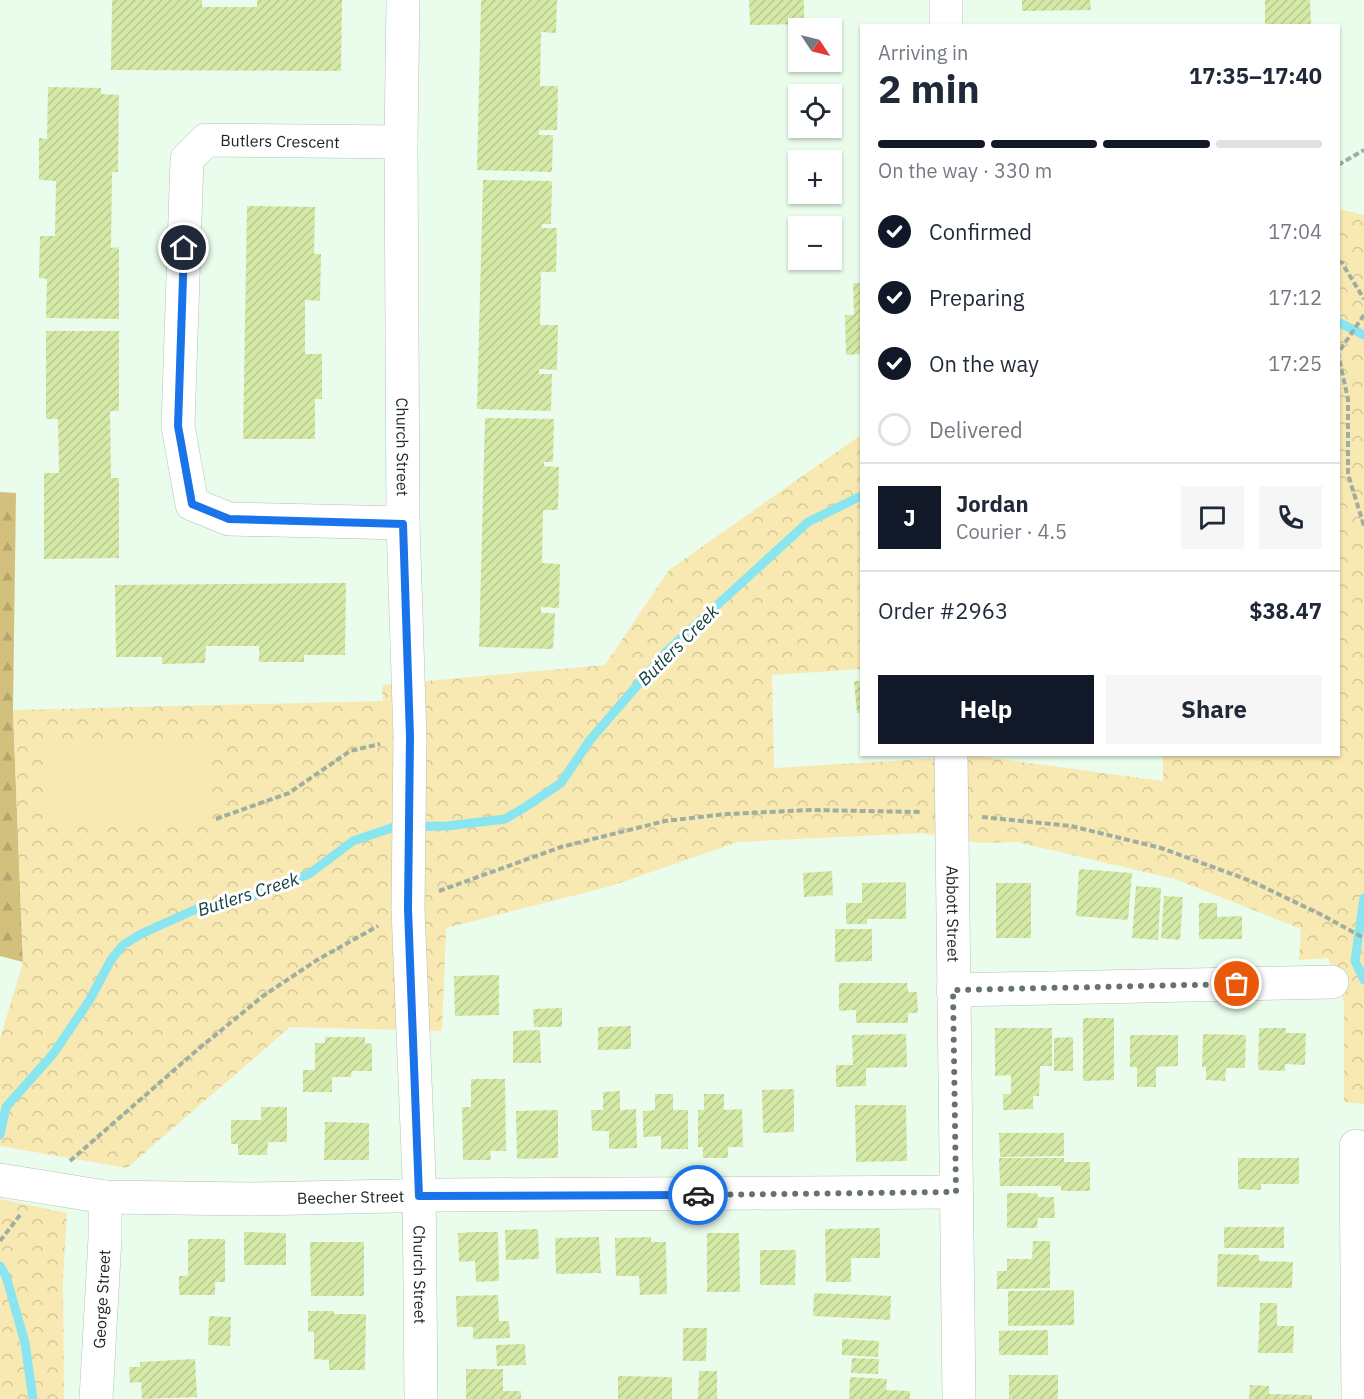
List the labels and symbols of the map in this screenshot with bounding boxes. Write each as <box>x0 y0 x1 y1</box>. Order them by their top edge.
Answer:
north arrow <box>788 18 842 72</box>
street label: Butlers Crescent <box>220 130 340 152</box>
pin <box>158 222 209 273</box>
street label: Church Street <box>392 398 413 496</box>
water label: Butlers Creek <box>633 599 724 690</box>
street label: Abbott Street <box>942 866 964 962</box>
water label: Butlers Creek <box>194 867 302 921</box>
pin <box>1211 958 1262 1009</box>
courier <box>668 1165 728 1225</box>
street label: Beecher Street <box>297 1186 405 1208</box>
street label: Church Street <box>409 1225 430 1324</box>
street label: George Street <box>89 1249 114 1349</box>

